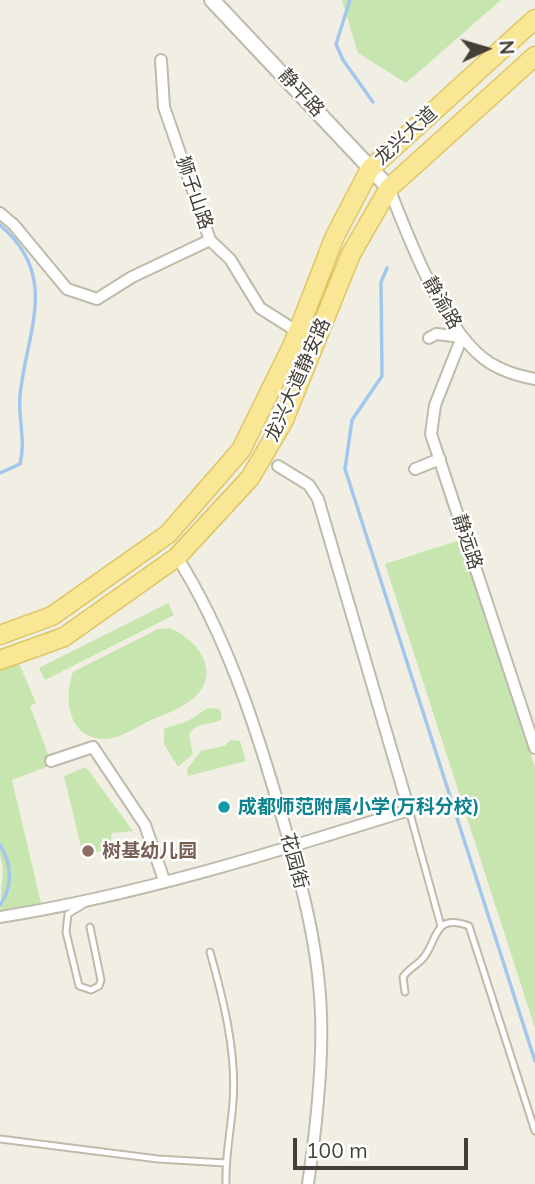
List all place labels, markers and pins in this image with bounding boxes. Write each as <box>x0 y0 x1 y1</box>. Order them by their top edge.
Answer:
place label: 成都师范附属小学(万科分校) <box>238 796 480 818</box>
marker: 成都师范附属小学(万科分校) <box>216 799 232 815</box>
place label: 树基幼儿园 <box>102 840 197 862</box>
marker: 树基幼儿园 <box>80 843 96 859</box>

